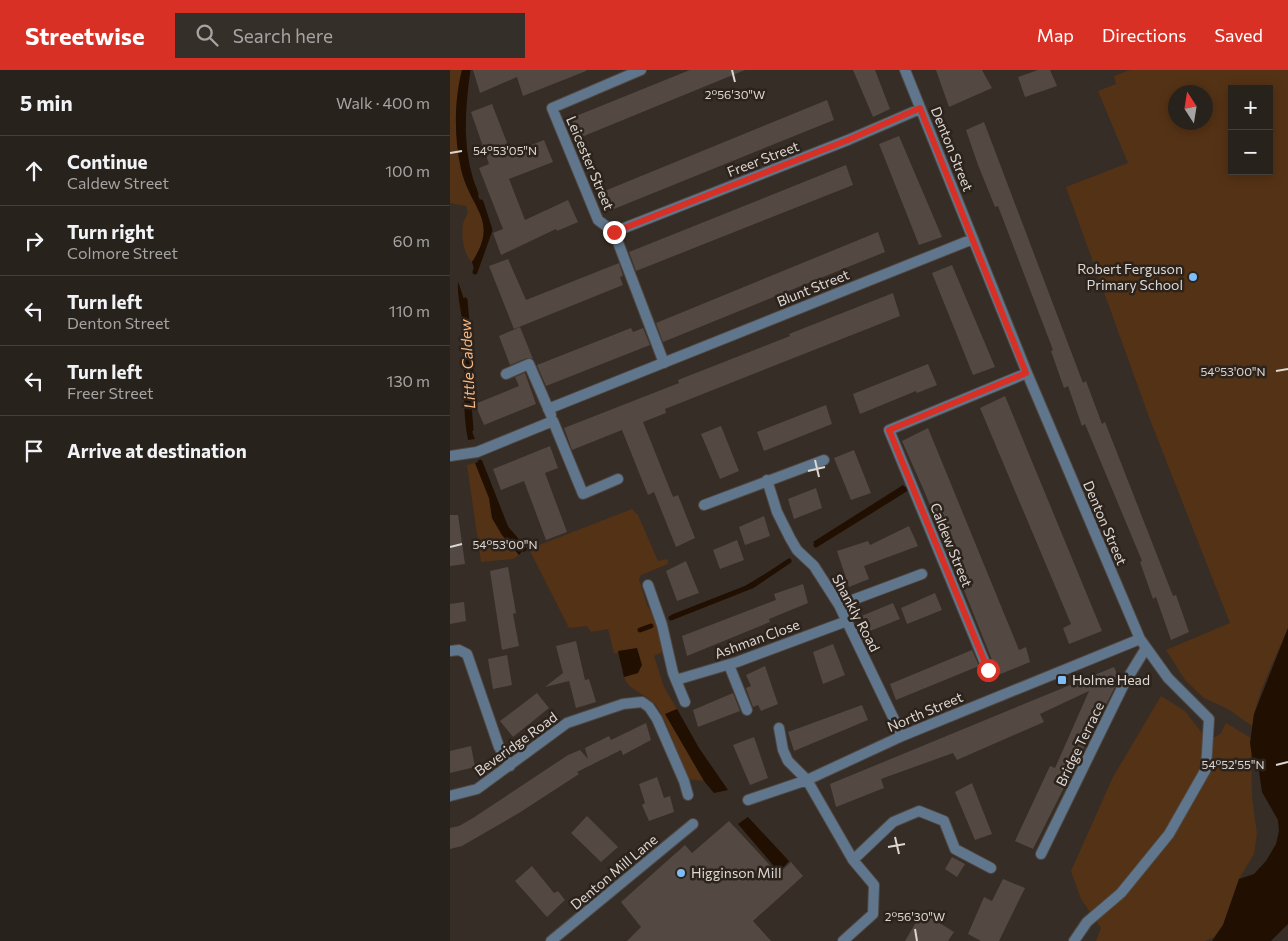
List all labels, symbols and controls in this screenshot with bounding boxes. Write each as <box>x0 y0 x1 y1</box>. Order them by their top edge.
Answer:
search box <box>175 13 525 58</box>
text: Streetwise <box>25 21 145 50</box>
icon: search <box>193 21 221 49</box>
text: Search here <box>233 24 333 47</box>
text: Map <box>1037 24 1074 46</box>
text: Directions <box>1102 24 1186 46</box>
text: Saved <box>1214 24 1263 46</box>
north arrow <box>1168 85 1213 130</box>
map controls <box>1228 85 1273 175</box>
button: + <box>1228 85 1273 130</box>
text: 2°56'30"W <box>705 87 765 101</box>
text: 5 min <box>20 90 73 115</box>
text: Walk · 400 m <box>336 93 430 112</box>
street label: Denton Street <box>928 104 977 194</box>
street label: Leicester Street <box>563 113 618 213</box>
button: − <box>1228 130 1273 175</box>
street label: Freer Street <box>724 137 801 180</box>
text: 54°53'05"N <box>473 143 537 157</box>
text: Continue <box>67 150 147 173</box>
icon: ahead <box>20 157 48 185</box>
text: 100 m <box>385 161 430 180</box>
text: Caldew Street <box>67 173 169 192</box>
text: Turn right <box>67 220 154 243</box>
route end <box>603 221 626 244</box>
icon: right <box>20 227 48 255</box>
text: 60 m <box>393 231 430 250</box>
text: Colmore Street <box>67 243 178 262</box>
place label: Robert Ferguson Primary School <box>1077 260 1183 293</box>
street label: Blunt Street <box>774 265 852 310</box>
marker: Robert Ferguson Primary School <box>1187 271 1199 283</box>
text: Turn left <box>67 290 142 313</box>
icon: left <box>20 297 48 325</box>
text: 110 m <box>389 301 430 320</box>
text: Denton Street <box>67 313 170 332</box>
water label: Little Caldew <box>456 318 478 409</box>
text: Turn left <box>67 360 142 383</box>
text: 54°53'00"N <box>1200 364 1266 378</box>
icon: left <box>20 367 48 395</box>
text: 130 m <box>387 371 430 390</box>
text: Freer Street <box>67 383 154 402</box>
icon: arrive <box>20 437 48 465</box>
text: Arrive at destination <box>67 439 247 462</box>
street label: Denton Street <box>1080 478 1131 568</box>
street label: Caldew Street <box>927 500 976 590</box>
text: 54°53'00"N <box>472 537 538 551</box>
street label: Shankly Road <box>829 571 884 654</box>
street label: Ashman Close <box>712 615 802 662</box>
route start <box>977 659 1000 682</box>
place label: Holme Head <box>1072 671 1150 688</box>
marker: Holme Head <box>1056 674 1068 686</box>
street label: North Street <box>884 688 965 735</box>
street label: Bridge Terrace <box>1052 699 1107 789</box>
street label: Beveridge Road <box>471 708 560 779</box>
text: 54°52'55"N <box>1202 757 1264 771</box>
street label: Denton Mill Lane <box>567 830 660 913</box>
place label: Higginson Mill <box>691 864 781 881</box>
marker: Higginson Mill <box>675 867 687 879</box>
text: 2°56'30"W <box>885 909 945 923</box>

